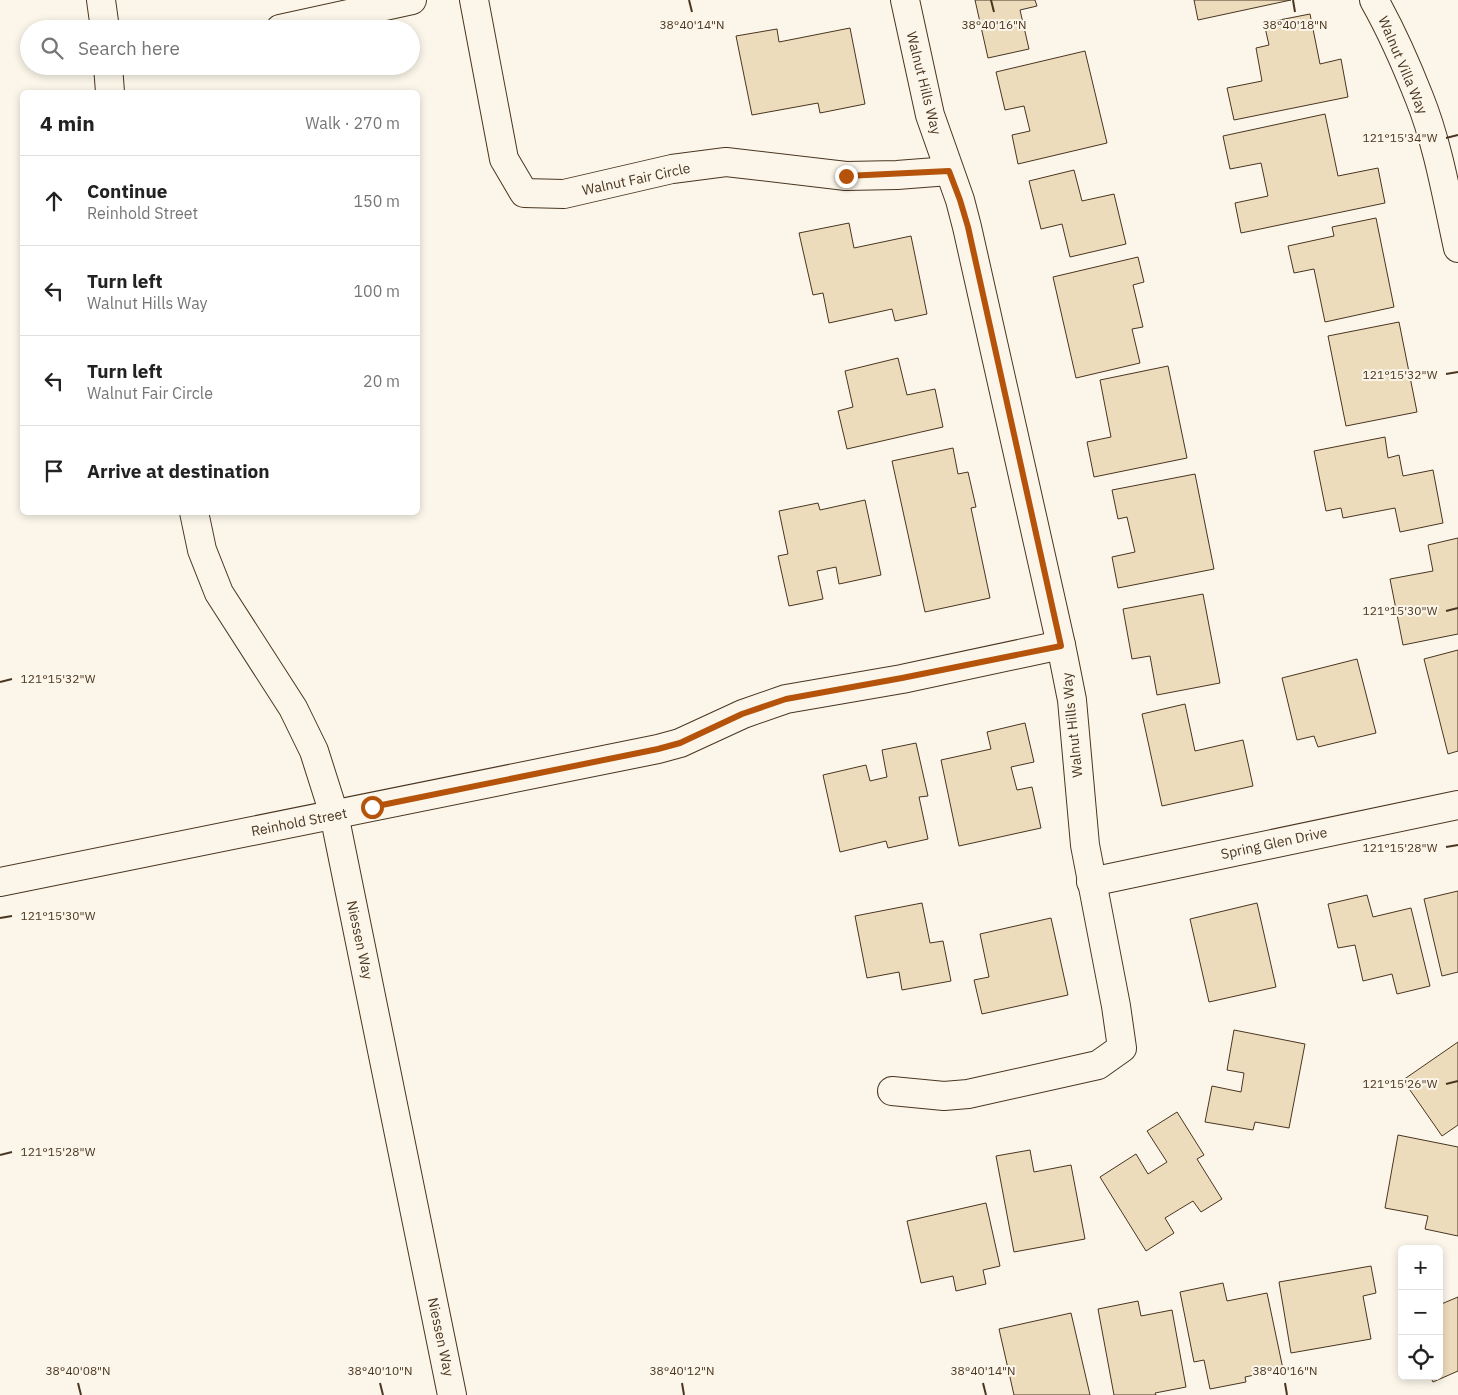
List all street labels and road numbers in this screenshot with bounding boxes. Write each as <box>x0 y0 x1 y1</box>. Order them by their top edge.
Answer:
street label: Walnut Villa Way <box>1374 13 1432 117</box>
street label: Walnut Hills Way <box>903 30 945 136</box>
street label: Walnut Fair Circle <box>580 159 692 199</box>
street label: Walnut Hills Way <box>1058 672 1086 778</box>
street label: Reinhold Street <box>250 804 349 840</box>
street label: Spring Glen Drive <box>1219 823 1329 863</box>
street label: Niessen Way <box>343 899 377 981</box>
street label: Niessen Way <box>424 1296 458 1378</box>

